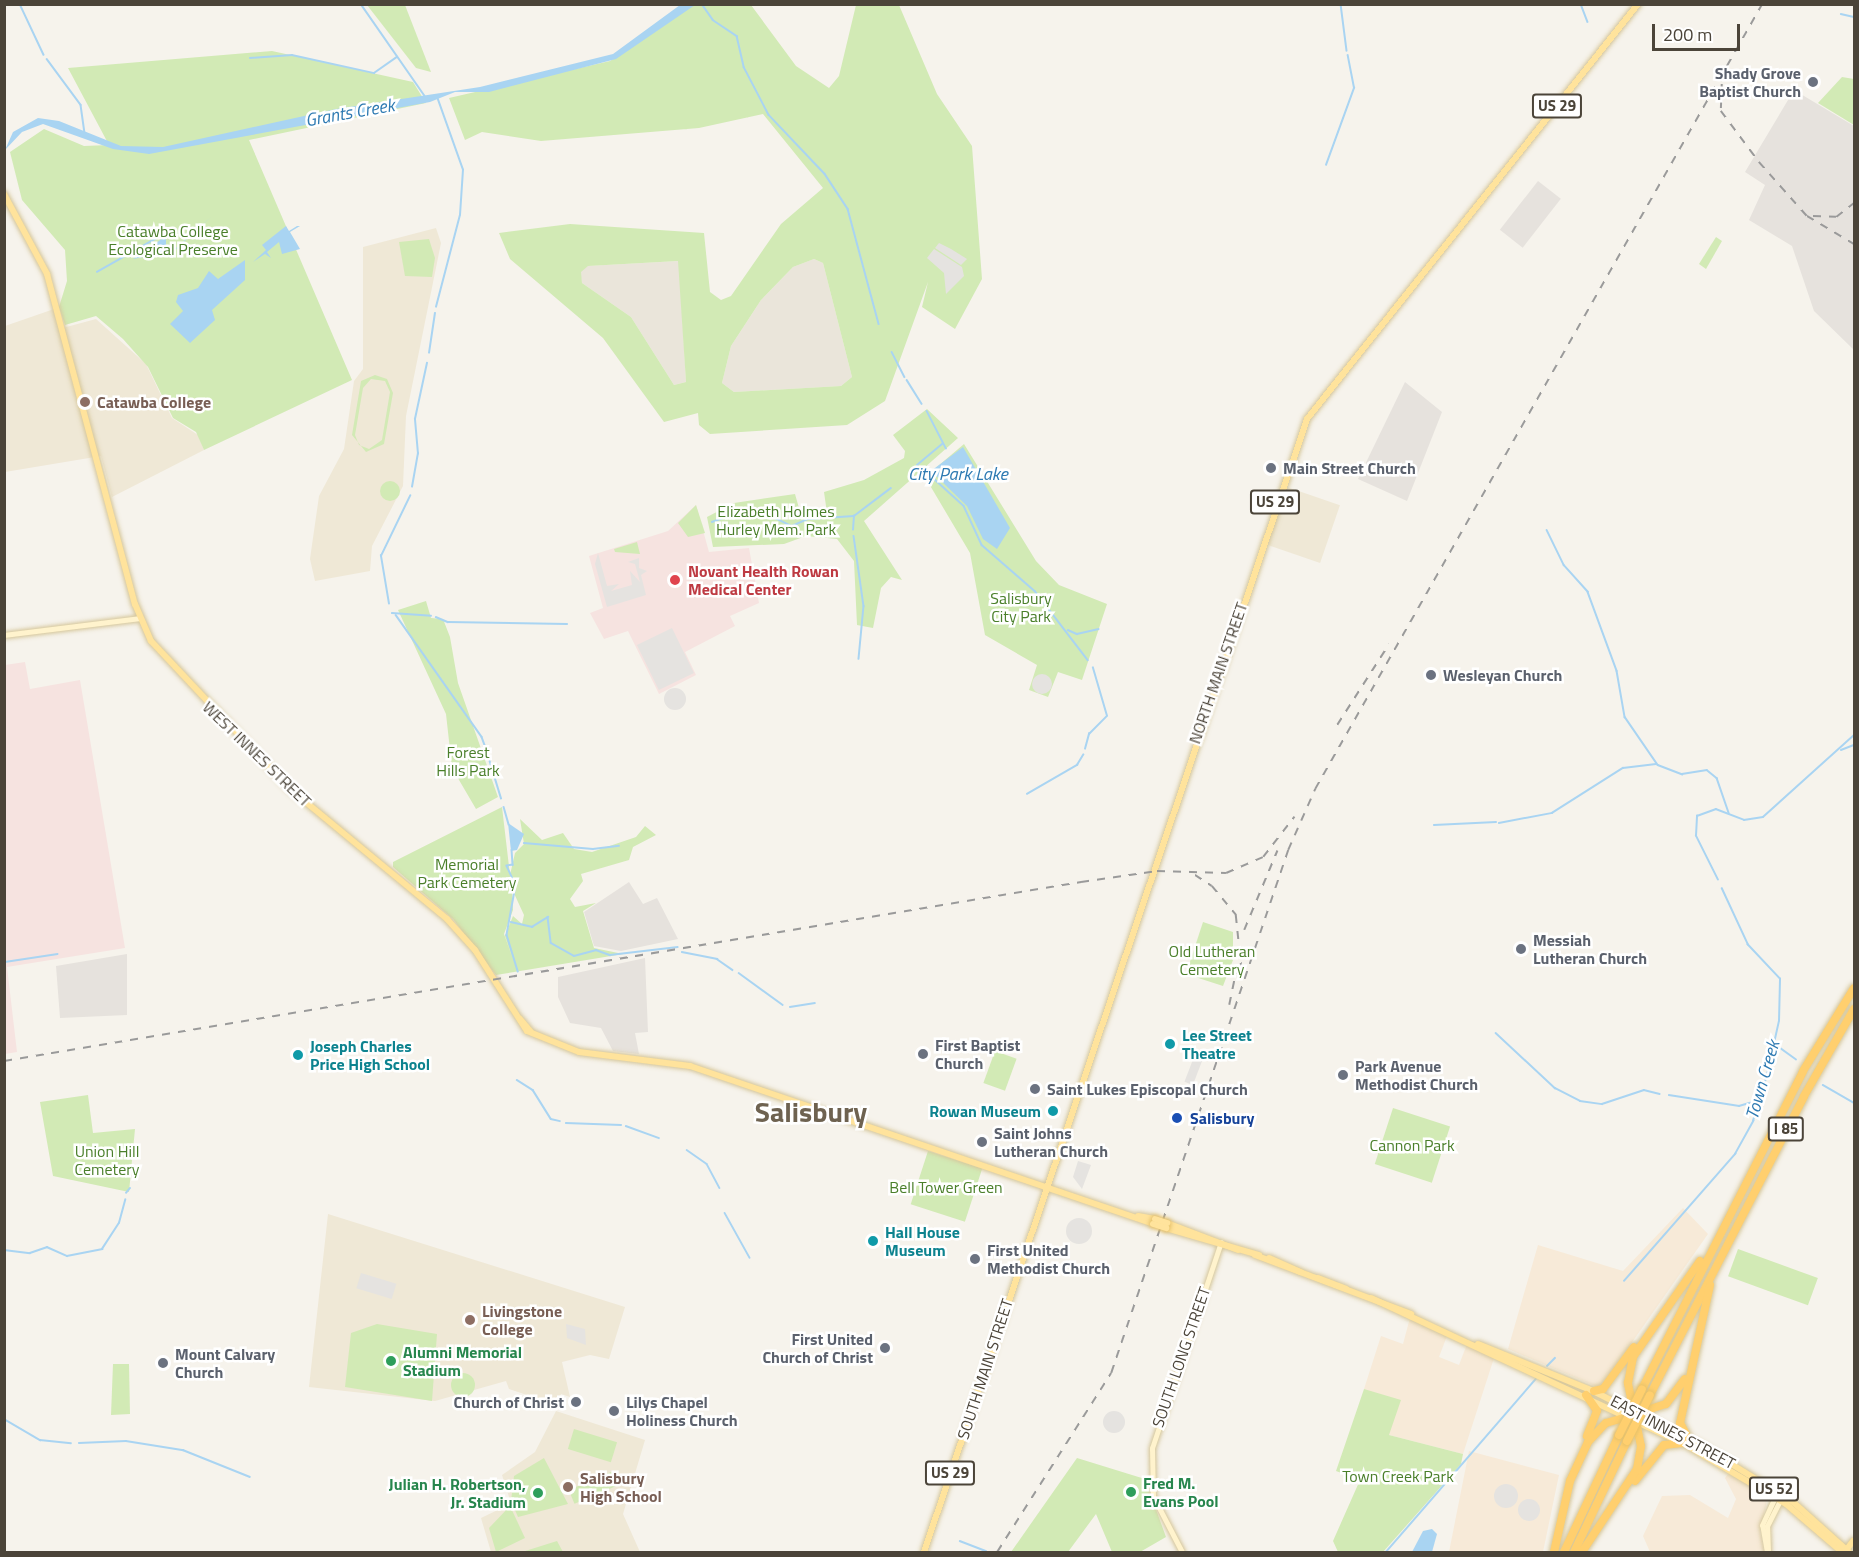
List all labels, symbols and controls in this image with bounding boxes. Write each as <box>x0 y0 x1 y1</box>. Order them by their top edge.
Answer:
scale bar <box>1655 12 1744 50</box>
text: 200 m <box>1663 21 1712 48</box>
place label: Shady Grove Baptist Church <box>1699 63 1801 101</box>
marker: Shady Grove Baptist Church <box>1806 75 1820 89</box>
road number: US 29 <box>1532 94 1582 118</box>
water label: Grants Creek <box>304 95 396 131</box>
park label: Catawba College Ecological Preserve <box>108 221 238 259</box>
place label: Catawba College <box>97 392 211 412</box>
marker: Catawba College <box>78 395 92 409</box>
place label: Main Street Church <box>1283 458 1416 478</box>
marker: Main Street Church <box>1264 461 1278 475</box>
water label: City Park Lake <box>908 463 1008 485</box>
road number: US 29 <box>1250 490 1300 514</box>
park label: Elizabeth Holmes Hurley Mem. Park <box>716 501 836 539</box>
place label: Novant Health Rowan Medical Center <box>688 561 839 599</box>
marker: Novant Health Rowan Medical Center <box>666 571 684 589</box>
park label: Salisbury City Park <box>990 588 1052 626</box>
street label: NORTH MAIN STREET <box>1185 600 1251 746</box>
place label: Wesleyan Church <box>1443 665 1562 685</box>
marker: Wesleyan Church <box>1424 668 1438 682</box>
street label: WEST INNES STREET <box>199 697 315 811</box>
park label: Forest Hills Park <box>436 742 500 780</box>
park label: Memorial Park Cemetery <box>417 854 517 892</box>
place label: Messiah Lutheran Church <box>1533 930 1647 968</box>
park label: Old Lutheran Cemetery <box>1169 941 1255 979</box>
marker: Messiah Lutheran Church <box>1514 942 1528 956</box>
place label: Lee Street Theatre <box>1182 1025 1252 1063</box>
place label: First Baptist Church <box>935 1035 1020 1073</box>
place label: Joseph Charles Price High School <box>310 1036 430 1074</box>
marker: Lee Street Theatre <box>1163 1037 1177 1051</box>
water label: Town Creek <box>1741 1038 1785 1122</box>
marker: First Baptist Church <box>916 1047 930 1061</box>
marker: Joseph Charles Price High School <box>291 1048 305 1062</box>
place label: Park Avenue Methodist Church <box>1355 1056 1478 1094</box>
marker: Park Avenue Methodist Church <box>1336 1068 1350 1082</box>
place label: Saint Lukes Episcopal Church <box>1047 1079 1248 1099</box>
marker: Saint Lukes Episcopal Church <box>1028 1082 1042 1096</box>
district label: Salisbury <box>755 1095 867 1129</box>
place label: Rowan Museum <box>929 1101 1041 1121</box>
marker: Rowan Museum <box>1046 1104 1060 1118</box>
place label: Salisbury <box>1190 1108 1254 1128</box>
marker: Salisbury <box>1168 1109 1186 1127</box>
road number: I 85 <box>1766 1117 1806 1141</box>
place label: Saint Johns Lutheran Church <box>994 1123 1108 1161</box>
marker: Saint Johns Lutheran Church <box>975 1135 989 1149</box>
park label: Cannon Park <box>1369 1135 1455 1155</box>
park label: Union Hill Cemetery <box>75 1141 139 1179</box>
park label: Bell Tower Green <box>889 1177 1003 1197</box>
place label: Hall House Museum <box>885 1222 960 1260</box>
marker: Hall House Museum <box>866 1234 880 1248</box>
place label: First United Methodist Church <box>987 1240 1110 1278</box>
marker: First United Methodist Church <box>968 1252 982 1266</box>
street label: SOUTH LONG STREET <box>1148 1284 1214 1430</box>
street label: SOUTH MAIN STREET <box>953 1296 1017 1442</box>
place label: Livingstone College <box>482 1301 562 1339</box>
marker: Livingstone College <box>463 1313 477 1327</box>
place label: First United Church of Christ <box>762 1329 873 1367</box>
marker: First United Church of Christ <box>878 1341 892 1355</box>
place label: Alumni Memorial Stadium <box>403 1342 522 1380</box>
place label: Mount Calvary Church <box>175 1344 275 1382</box>
marker: Alumni Memorial Stadium <box>384 1354 398 1368</box>
marker: Mount Calvary Church <box>156 1356 170 1370</box>
street label: EAST INNES STREET <box>1607 1391 1739 1473</box>
place label: Church of Christ <box>453 1392 564 1412</box>
place label: Lilys Chapel Holiness Church <box>626 1392 738 1430</box>
marker: Church of Christ <box>569 1395 583 1409</box>
marker: Lilys Chapel Holiness Church <box>607 1404 621 1418</box>
road number: US 29 <box>924 1461 976 1485</box>
park label: Town Creek Park <box>1342 1466 1454 1486</box>
place label: Salisbury High School <box>580 1468 662 1506</box>
place label: Fred M. Evans Pool <box>1143 1473 1219 1511</box>
place label: Julian H. Robertson, Jr. Stadium <box>389 1474 526 1512</box>
road number: US 52 <box>1748 1477 1800 1501</box>
marker: Salisbury High School <box>561 1480 575 1494</box>
marker: Fred M. Evans Pool <box>1124 1485 1138 1499</box>
marker: Julian H. Robertson, Jr. Stadium <box>531 1486 545 1500</box>

